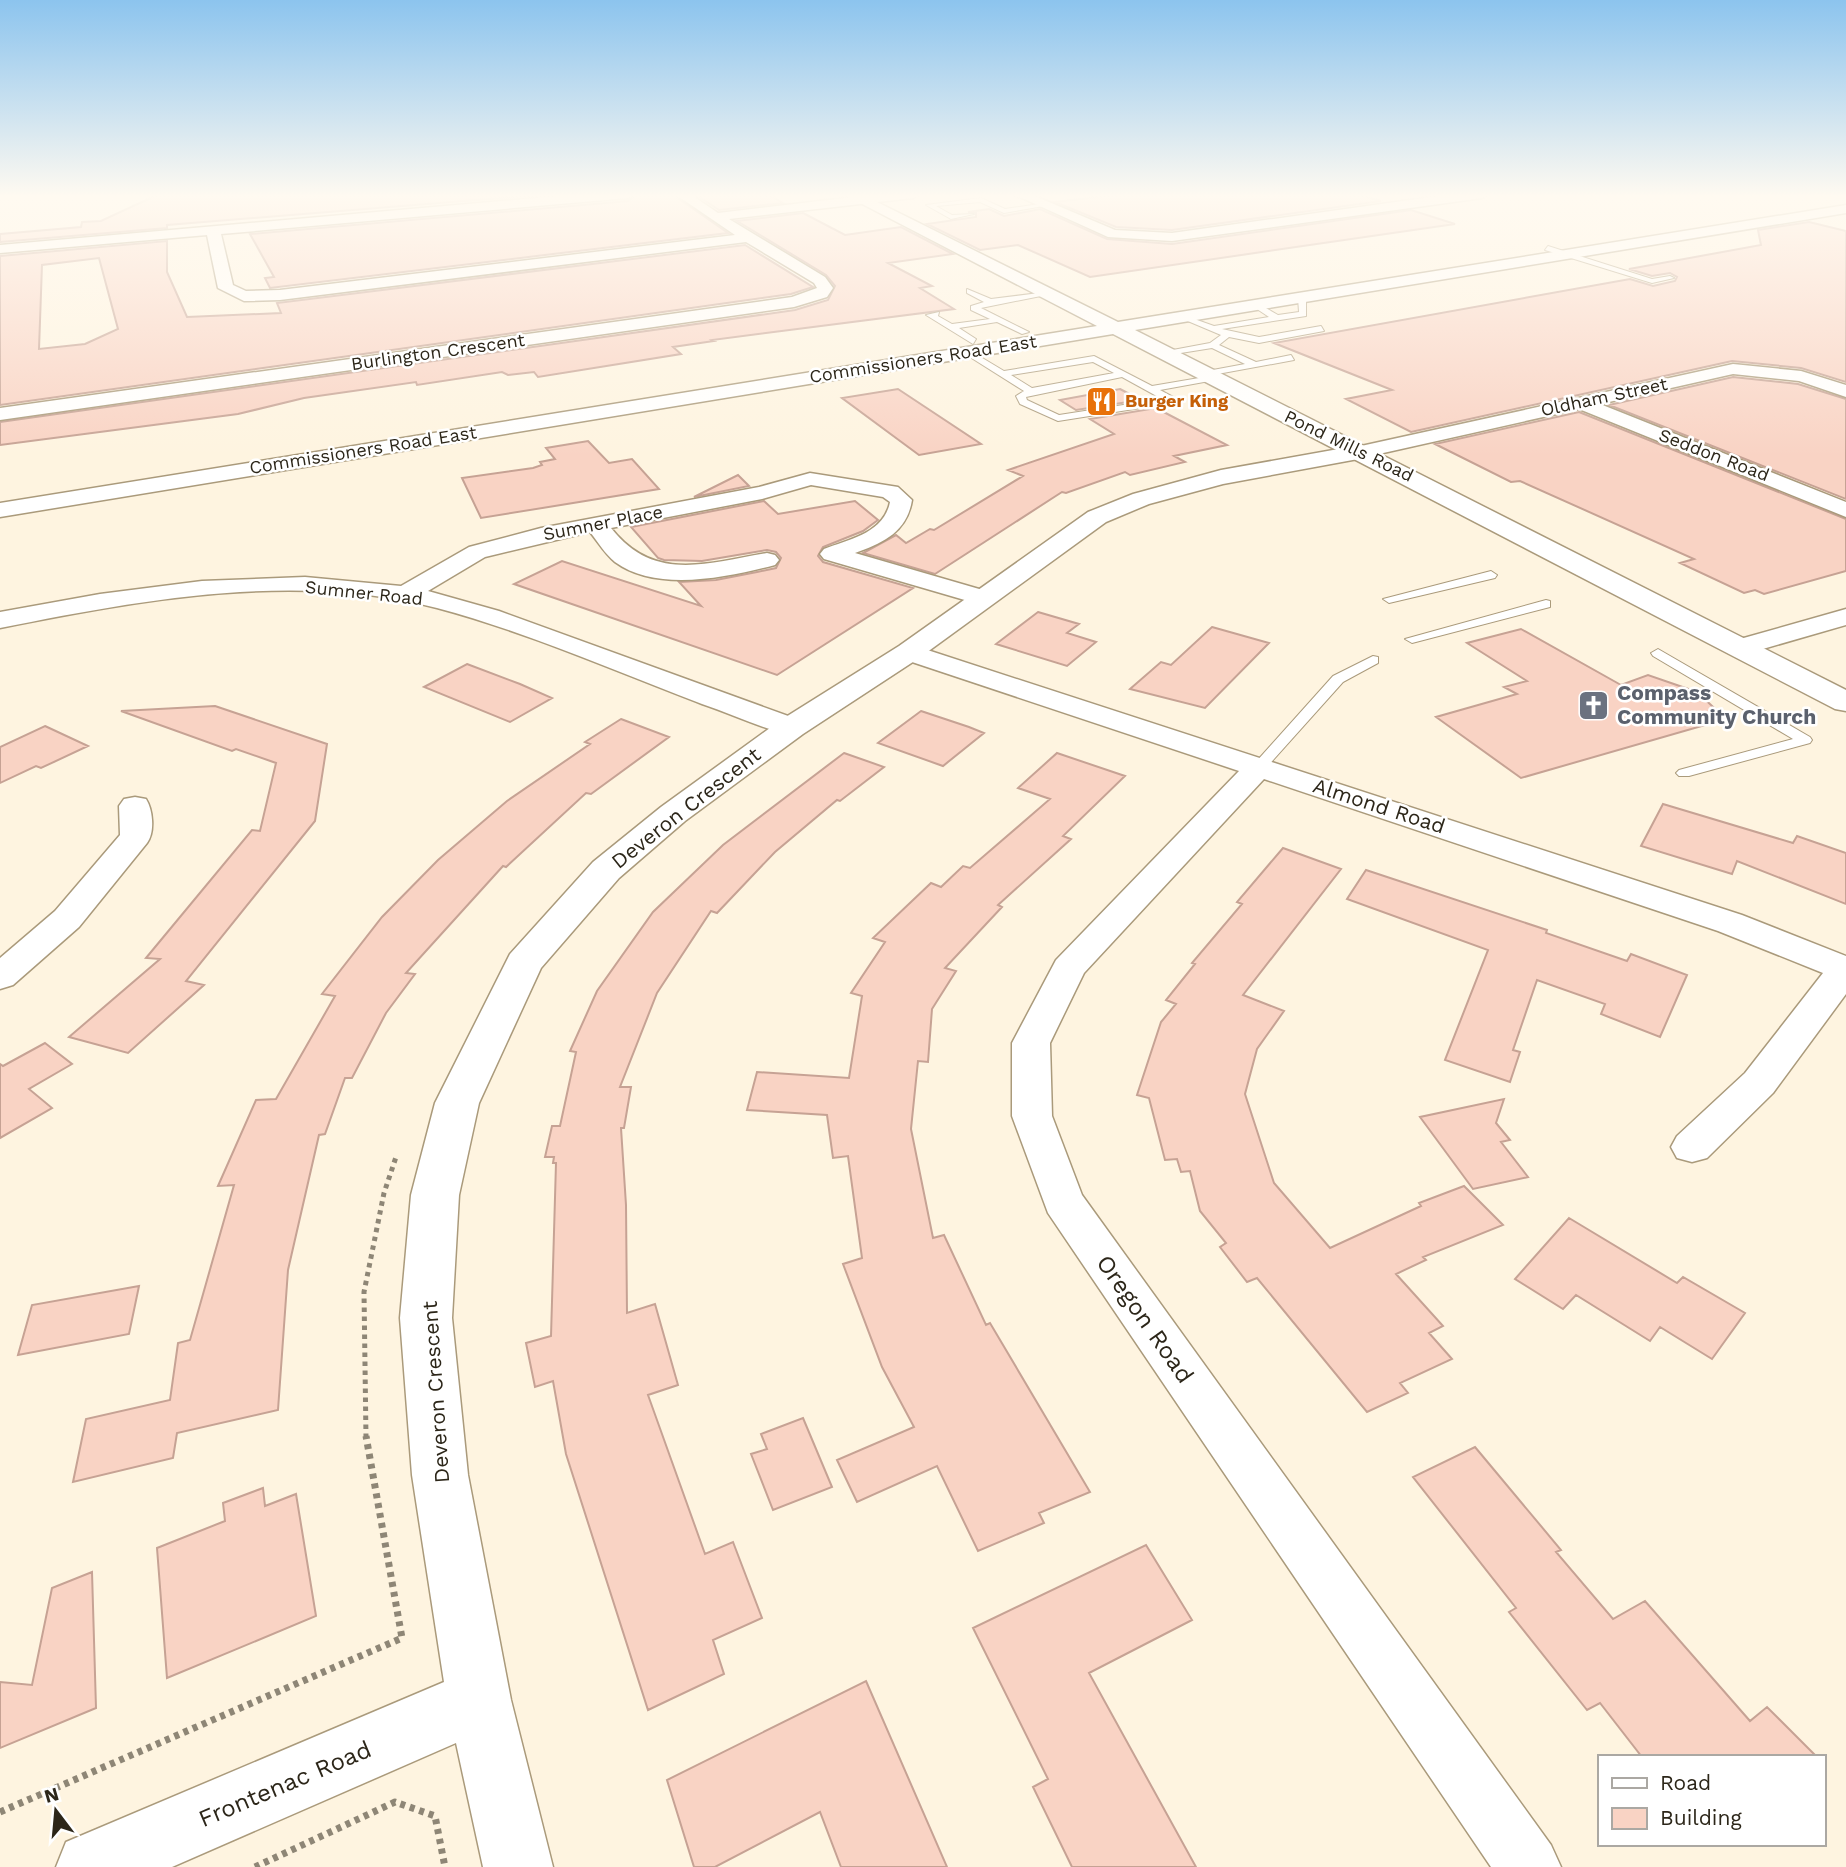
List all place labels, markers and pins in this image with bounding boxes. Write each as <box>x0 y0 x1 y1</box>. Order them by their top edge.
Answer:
restaurant icon: Burger King <box>1085 384 1119 418</box>
place label: Burger King <box>1125 390 1229 411</box>
place label: Compass Community Church <box>1617 680 1816 729</box>
church icon: Compass Community Church <box>1577 688 1611 722</box>

